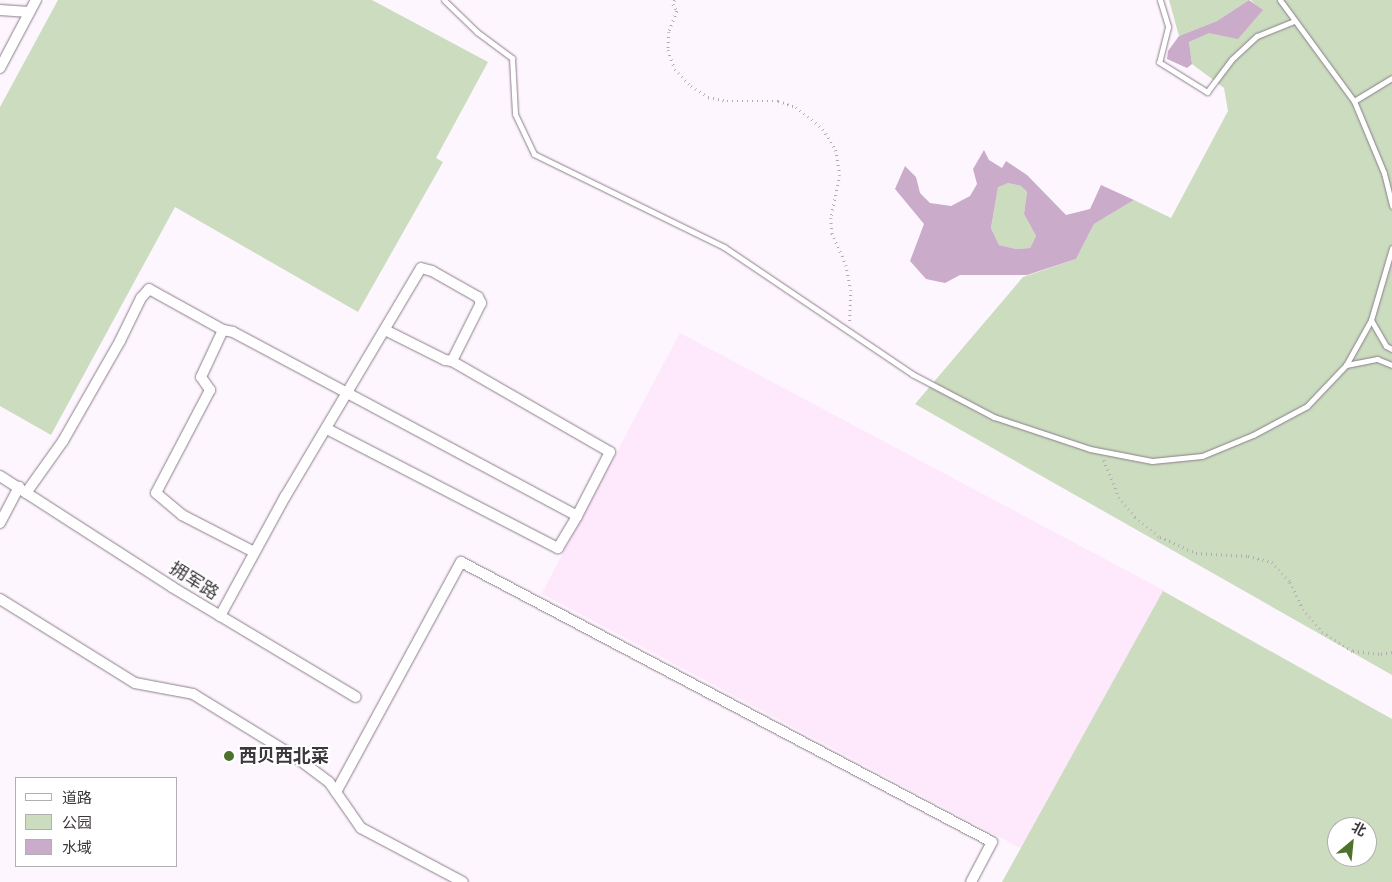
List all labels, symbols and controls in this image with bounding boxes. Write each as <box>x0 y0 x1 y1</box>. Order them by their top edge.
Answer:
street label: 拥军路 <box>165 558 223 604</box>
place label: 西贝西北菜 <box>239 745 329 767</box>
marker: 西贝西北菜 <box>223 750 235 762</box>
legend <box>15 777 178 867</box>
text: 道路 <box>62 788 92 808</box>
text: 公园 <box>62 813 92 833</box>
north arrow <box>1327 817 1377 867</box>
text: 北 <box>1348 818 1369 841</box>
text: 水域 <box>62 838 92 858</box>

